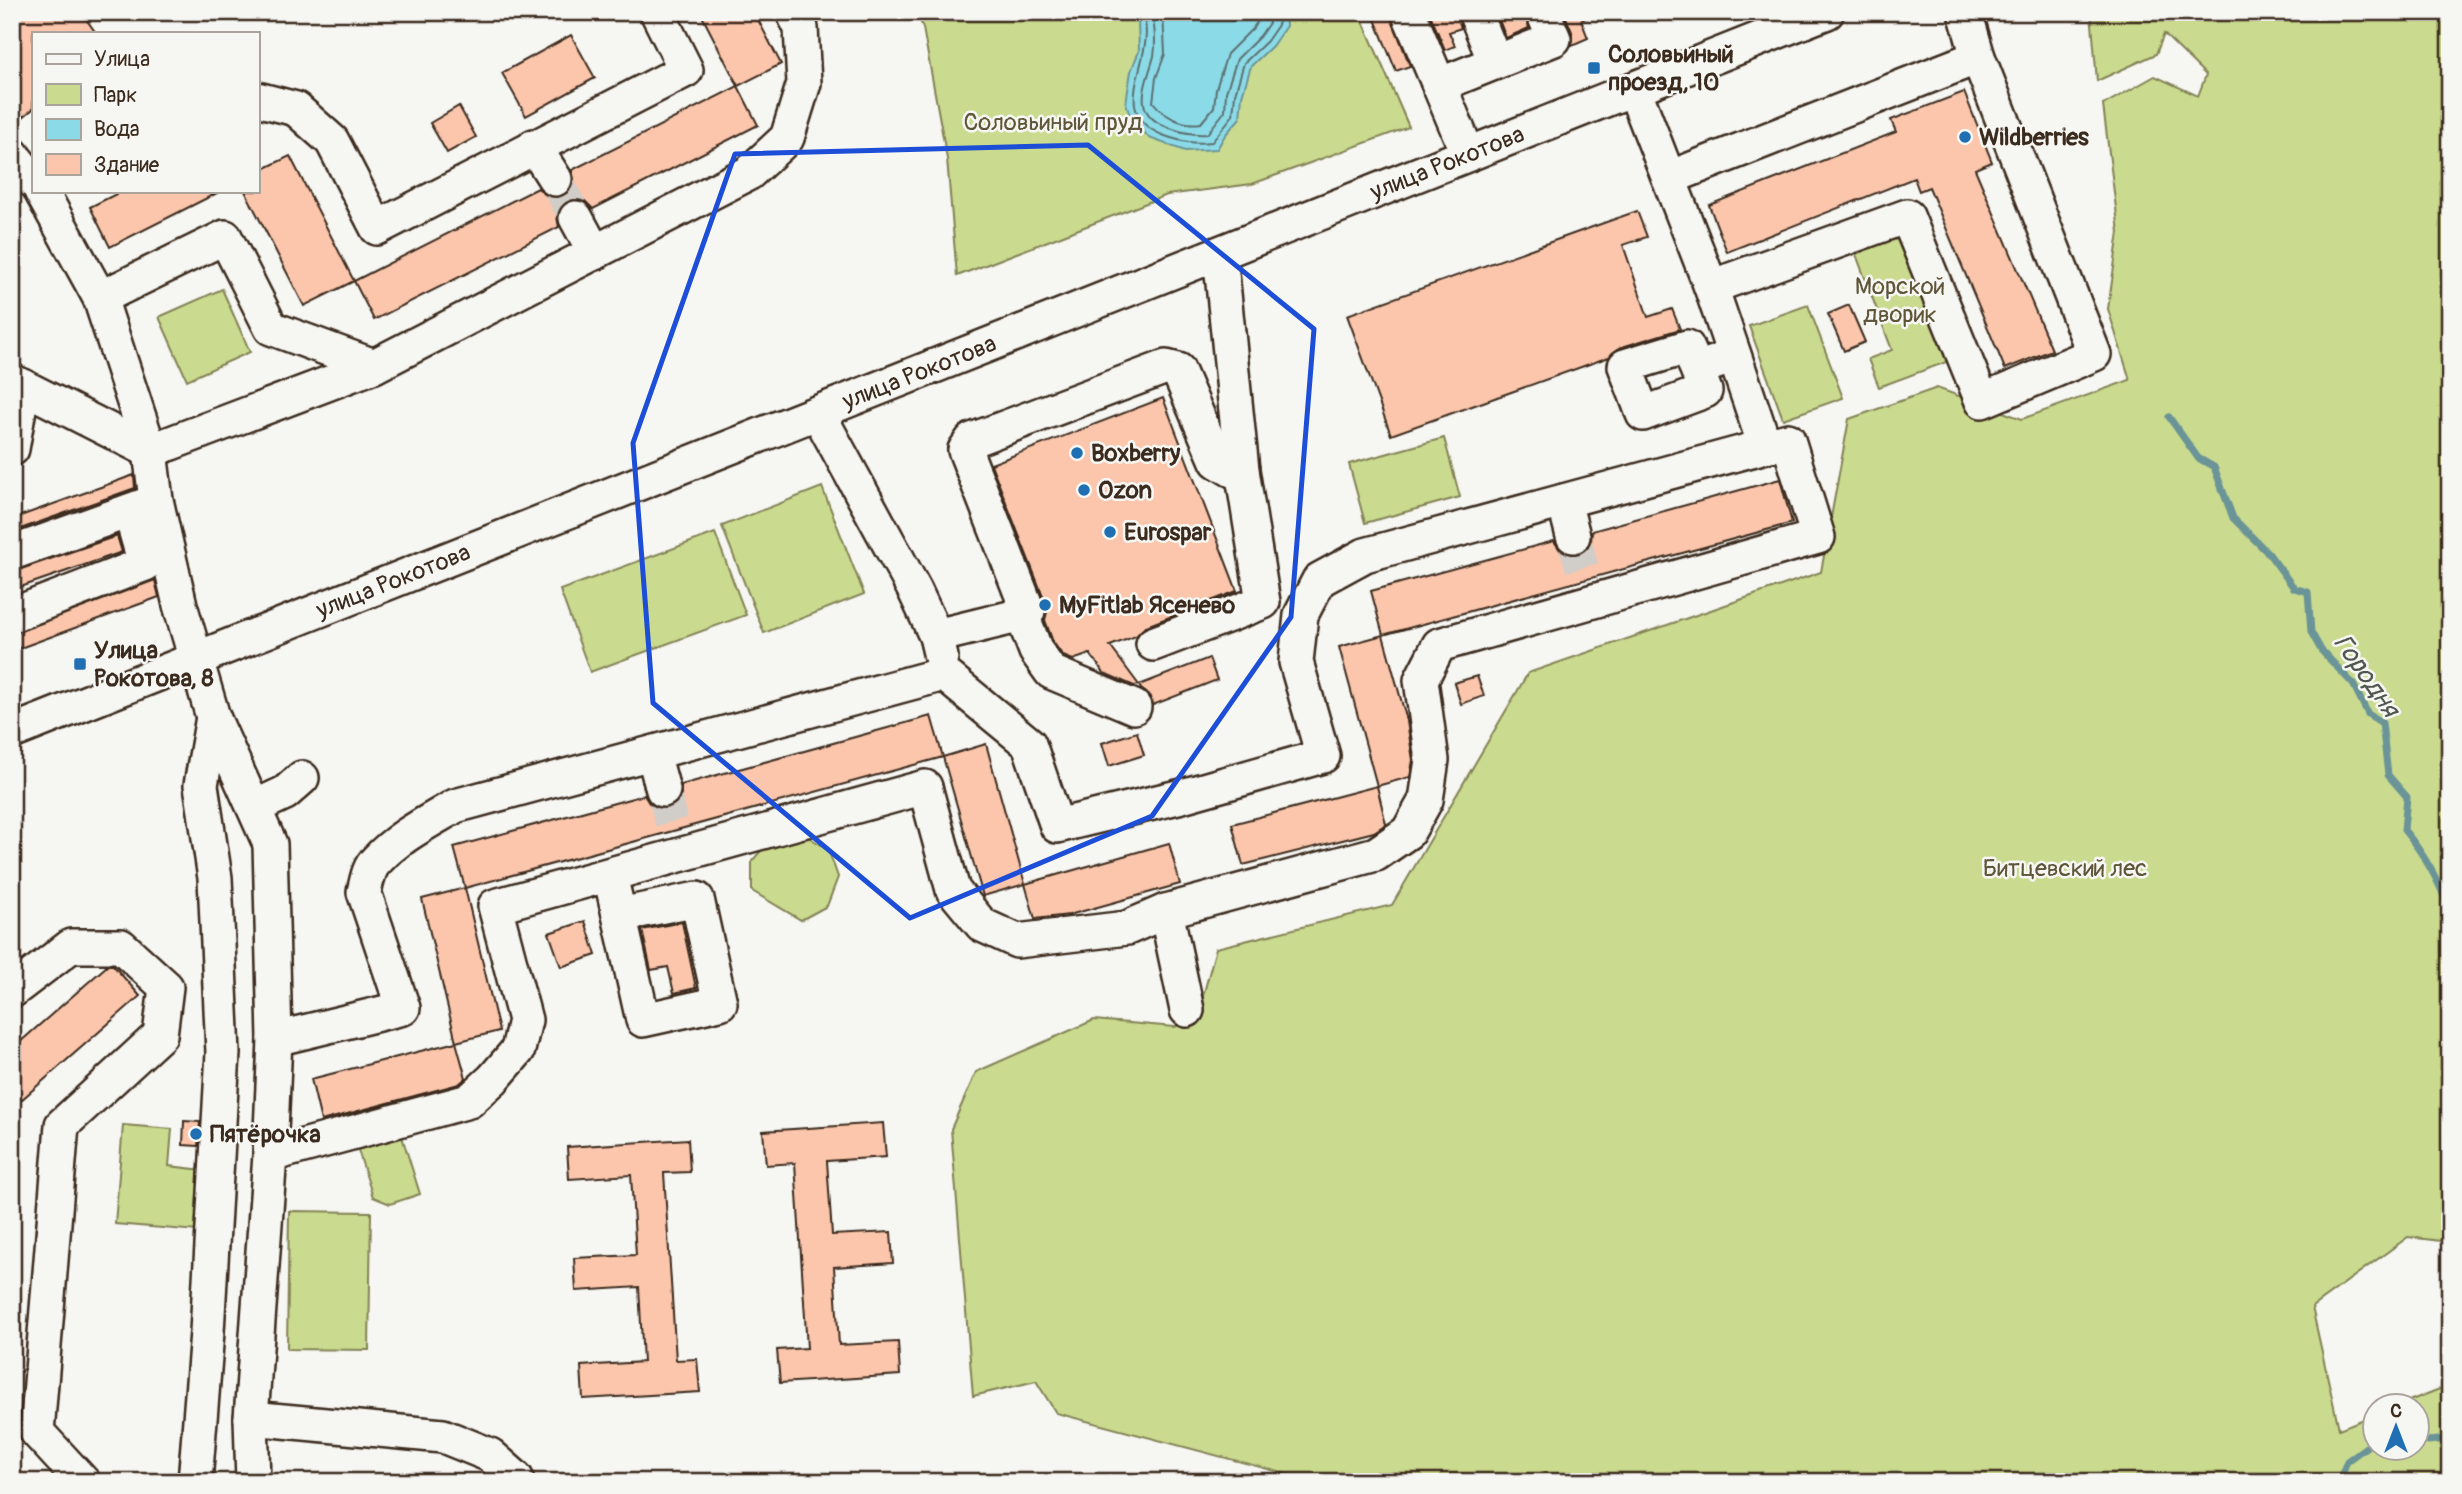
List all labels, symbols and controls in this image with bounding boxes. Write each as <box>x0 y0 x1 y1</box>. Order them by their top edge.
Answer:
legend <box>32 32 259 192</box>
place label: Соловьиный проезд, 10 <box>1608 40 1734 97</box>
text: Улица <box>94 46 150 73</box>
marker: Соловьиный проезд, 10 <box>1586 60 1602 76</box>
text: Парк <box>94 82 137 109</box>
park label: Соловьиный пруд <box>963 108 1143 137</box>
text: Вода <box>94 116 140 143</box>
street label: улица Рокотова <box>1365 120 1529 207</box>
place label: Wildberries <box>1979 123 2089 152</box>
marker: Wildberries <box>1957 129 1973 145</box>
text: Здание <box>94 152 160 179</box>
park label: Морской дворик <box>1855 272 1945 329</box>
street label: улица Рокотова <box>837 329 1001 416</box>
place label: Boxberry <box>1091 439 1181 468</box>
marker: Boxberry <box>1069 445 1085 461</box>
place label: Ozon <box>1098 476 1152 505</box>
marker: Ozon <box>1076 482 1092 498</box>
place label: Eurospar <box>1124 518 1212 547</box>
marker: Eurospar <box>1102 524 1118 540</box>
street label: улица Рокотова <box>311 538 474 625</box>
place label: MyFitlab Ясенево <box>1059 591 1235 620</box>
marker: MyFitlab Ясенево <box>1037 597 1053 613</box>
water label: Городня <box>2326 628 2408 725</box>
place label: Улица Рокотова, 8 <box>94 636 214 693</box>
marker: Улица Рокотова, 8 <box>72 656 88 672</box>
park label: Битцевский лес <box>1983 854 2147 883</box>
place label: Пятёрочка <box>210 1120 321 1149</box>
marker: Пятёрочка <box>188 1126 204 1142</box>
north arrow <box>2360 1392 2430 1462</box>
text: С <box>2390 1399 2402 1423</box>

